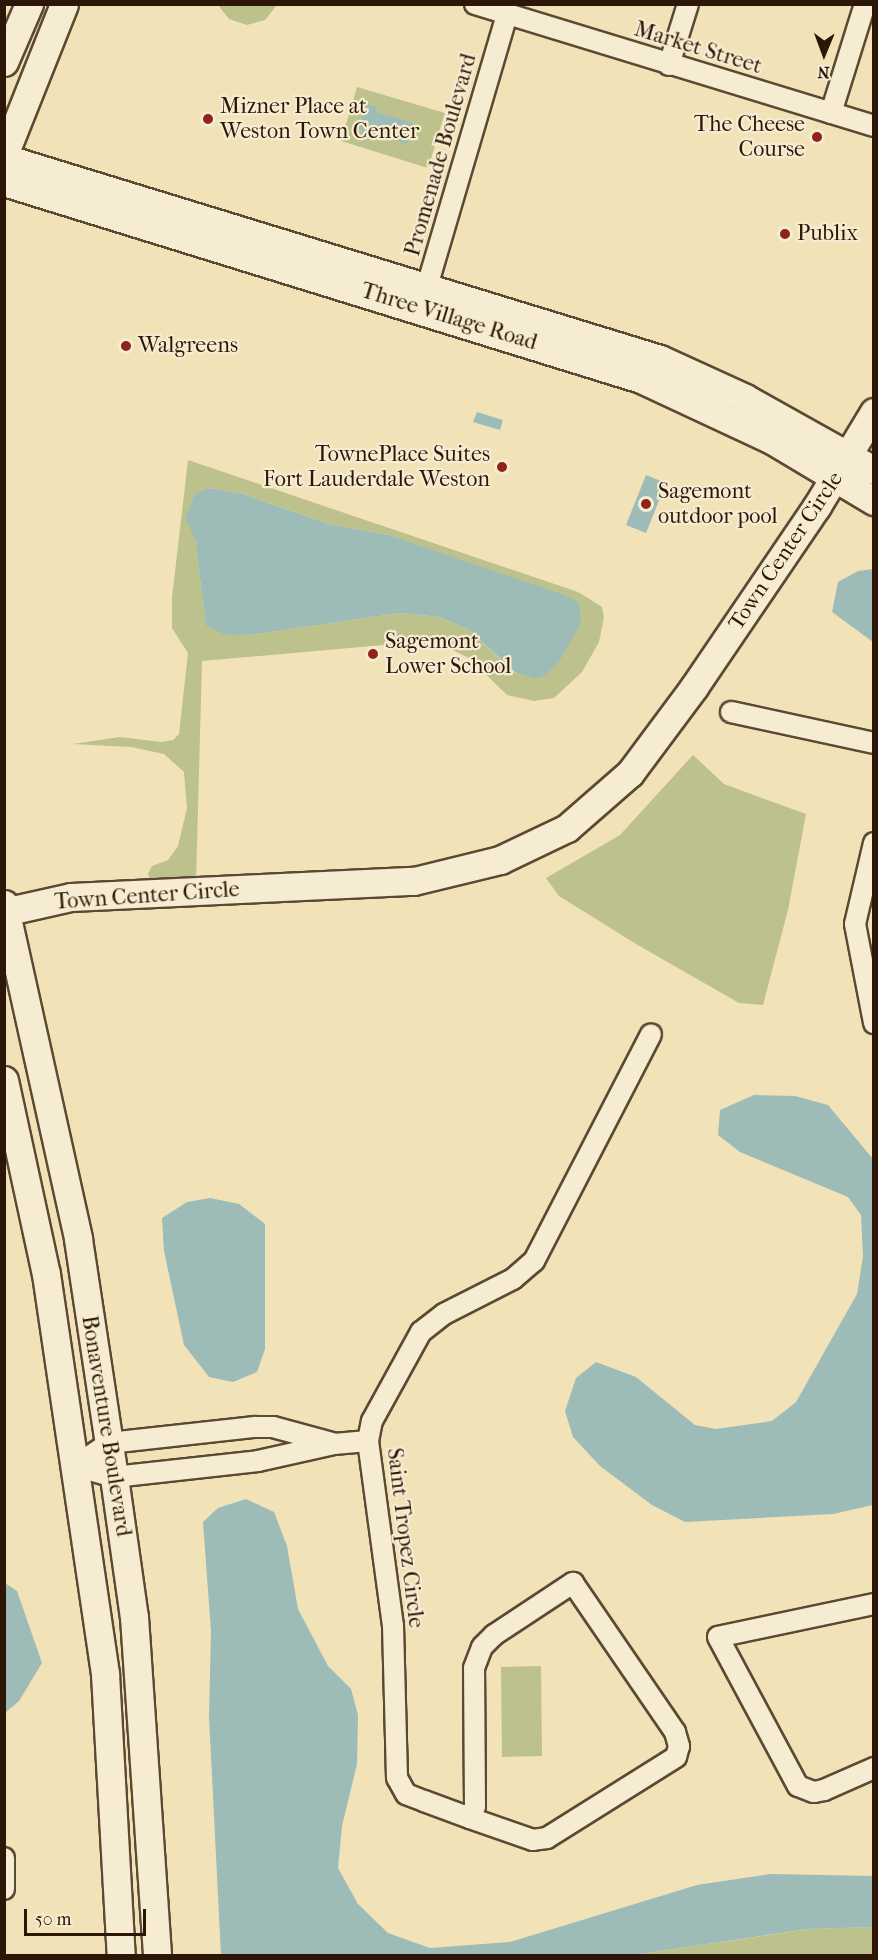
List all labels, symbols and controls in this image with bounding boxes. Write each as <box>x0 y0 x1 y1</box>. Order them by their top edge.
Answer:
street label: Market Street <box>631 16 765 80</box>
north arrow <box>794 24 854 84</box>
street label: Promenade Boulevard <box>399 51 483 259</box>
text: N <box>817 63 830 82</box>
place label: Mizner Place at Weston Town Center <box>220 93 419 144</box>
place label: The Cheese Course <box>694 111 805 162</box>
marker: Mizner Place at Weston Town Center <box>201 112 215 126</box>
marker: The Cheese Course <box>810 130 824 144</box>
place label: Publix <box>797 221 858 247</box>
marker: Publix <box>778 227 792 241</box>
street label: Three Village Road <box>358 278 540 356</box>
place label: Walgreens <box>138 333 238 359</box>
marker: Walgreens <box>119 339 133 353</box>
place label: TownePlace Suites Fort Lauderdale Weston <box>263 441 490 493</box>
marker: TownePlace Suites Fort Lauderdale Weston <box>495 460 509 474</box>
street label: Town Center Circle <box>723 467 849 635</box>
place label: Sagemont outdoor pool <box>658 478 778 530</box>
marker: Sagemont outdoor pool <box>639 497 653 511</box>
place label: Sagemont Lower School <box>385 628 511 680</box>
marker: Sagemont Lower School <box>366 647 380 661</box>
street label: Town Center Circle <box>54 876 240 916</box>
street label: Bonaventure Boulevard <box>75 1314 137 1538</box>
street label: Saint Tropez Circle <box>381 1447 429 1629</box>
scale bar <box>27 1897 148 1935</box>
text: 50 m <box>35 1909 71 1930</box>

